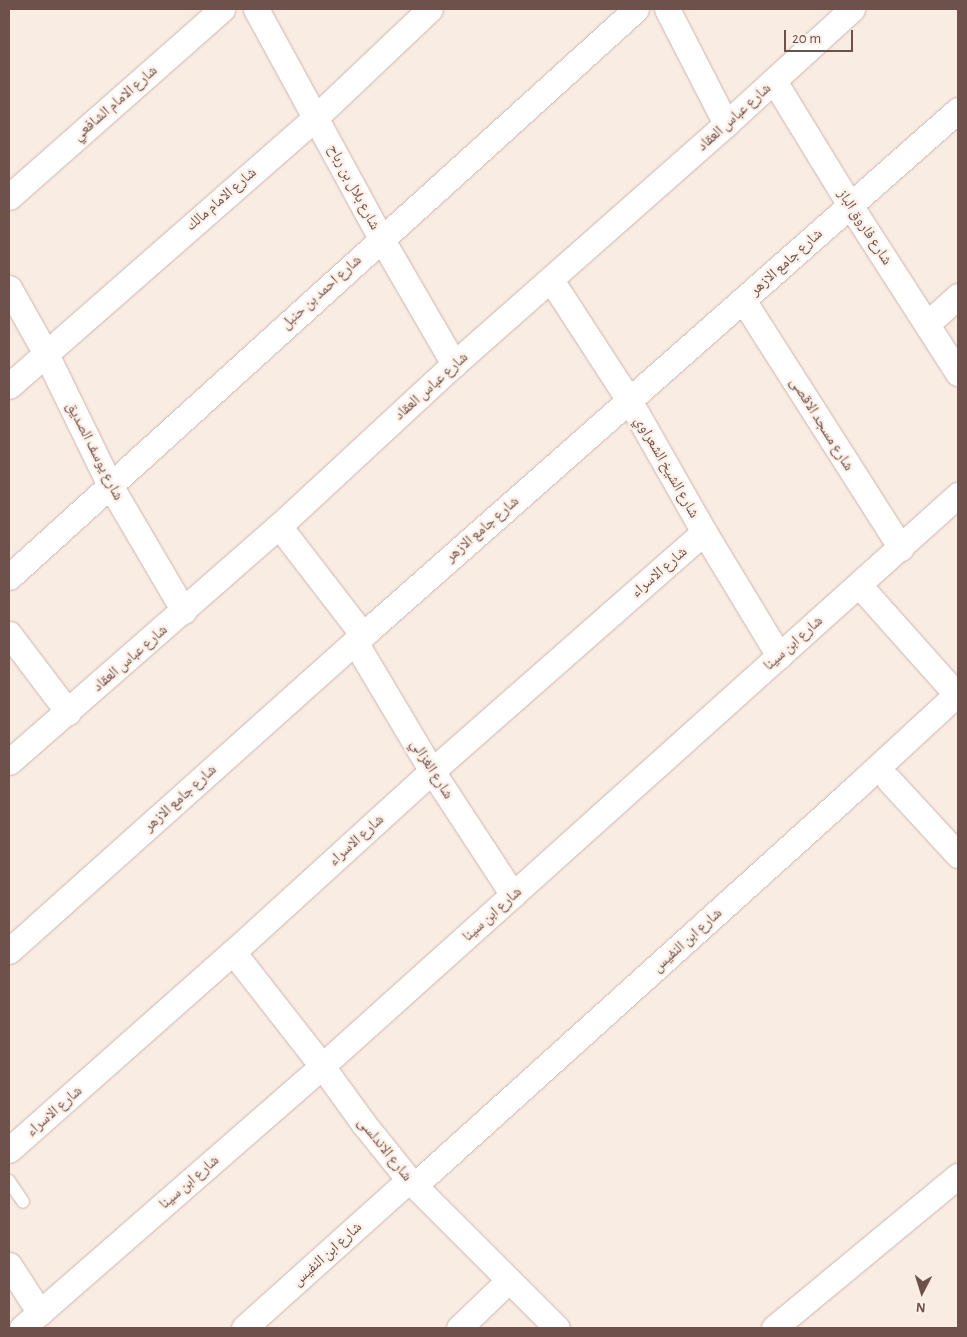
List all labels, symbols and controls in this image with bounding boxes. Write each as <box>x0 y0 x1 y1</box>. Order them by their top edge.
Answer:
scale bar <box>787 20 856 52</box>
text: 20 m <box>792 31 821 46</box>
street label: شارع الامام الشافعي <box>69 61 161 145</box>
street label: شارع عباس العقاد <box>693 79 775 155</box>
street label: شارع بلال بن رباح <box>324 141 384 233</box>
street label: شارع الامام مالك <box>182 163 260 235</box>
street label: شارع فاروق الباز <box>834 186 896 268</box>
street label: شارع جامع الازهر <box>746 225 826 299</box>
street label: شارع احمد بن حنبل <box>277 251 365 333</box>
street label: شارع عباس العقاد <box>390 348 472 424</box>
street label: شارع مسجد الاقصى <box>786 374 858 474</box>
street label: شارع يوسف الصديق <box>62 399 128 503</box>
street label: شارع الشيخ الشعراوي <box>631 413 703 521</box>
street label: شارع جامع الازهر <box>442 492 522 566</box>
street label: شارع الاسراء <box>627 543 691 601</box>
street label: شارع ابن سينا <box>760 612 826 674</box>
street label: شارع عباس العقاد <box>89 621 171 695</box>
street label: شارع الغزالي <box>407 736 457 802</box>
street label: شارع جامع الازهر <box>140 761 220 835</box>
street label: شارع الاسراء <box>325 810 387 870</box>
street label: شارع ابن سينا <box>459 883 525 945</box>
street label: شارع ابن النفيس <box>648 904 726 976</box>
street label: شارع الاسراء <box>22 1082 86 1140</box>
street label: شارع الاندلسى <box>354 1113 416 1185</box>
street label: شارع ابن سينا <box>155 1151 223 1213</box>
street label: شارع ابن النفيس <box>288 1218 366 1290</box>
north arrow <box>897 1267 947 1317</box>
text: N <box>915 1300 926 1314</box>

